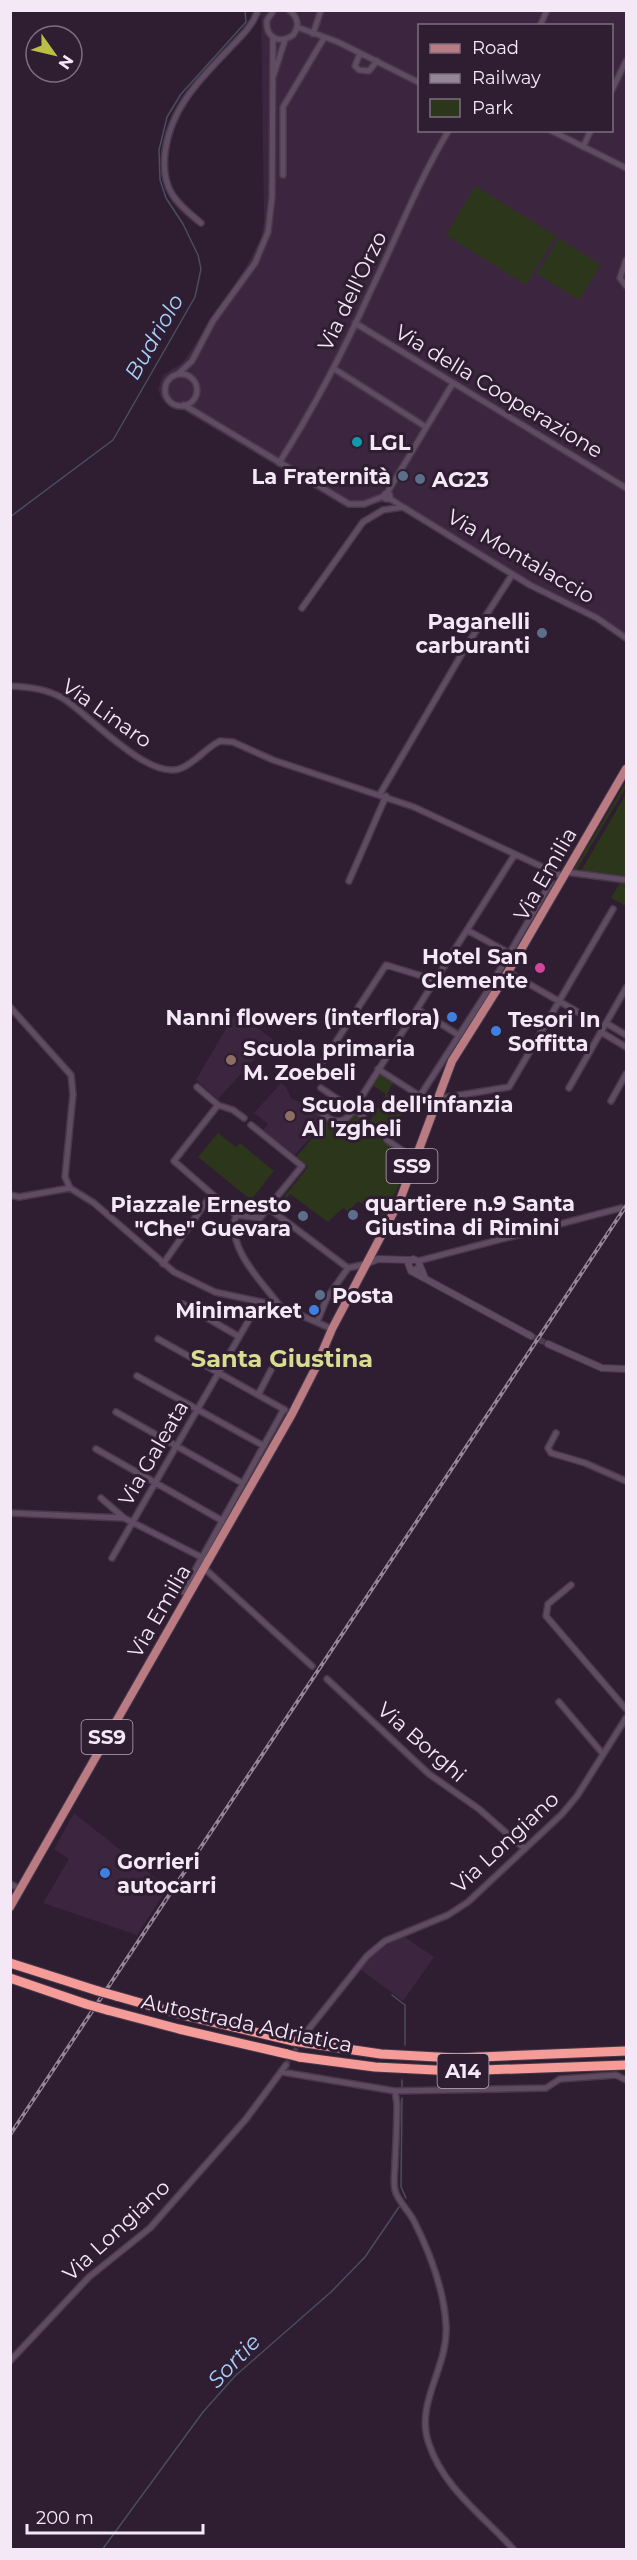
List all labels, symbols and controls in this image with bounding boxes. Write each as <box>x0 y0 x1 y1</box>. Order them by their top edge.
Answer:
north arrow <box>24 24 84 84</box>
legend <box>418 24 613 132</box>
text: Road <box>472 37 519 59</box>
text: N <box>55 51 78 73</box>
text: Railway <box>472 67 541 89</box>
text: Park <box>472 97 513 119</box>
street label: Via dell'Orzo <box>312 227 392 355</box>
water label: Budriolo <box>119 289 189 385</box>
street label: Via della Cooperazione <box>391 319 607 463</box>
place label: LGL <box>369 430 411 455</box>
marker: LGL <box>350 435 364 449</box>
place label: La Fraternità <box>251 464 391 489</box>
place label: AG23 <box>431 467 489 492</box>
marker: La Fraternità <box>396 469 410 483</box>
marker: AG23 <box>413 472 427 486</box>
street label: Via Montalaccio <box>443 504 599 608</box>
place label: Paganelli carburanti <box>416 609 530 658</box>
marker: Paganelli carburanti <box>535 626 549 640</box>
street label: Via Linaro <box>57 673 157 753</box>
street label: Via Emilia <box>508 823 582 925</box>
place label: Hotel San Clemente <box>421 944 528 993</box>
marker: Hotel San Clemente <box>533 961 547 975</box>
place label: Nanni flowers (interflora) <box>166 1005 440 1030</box>
place label: Tesori In Soffitta <box>508 1007 601 1056</box>
marker: Nanni flowers (interflora) <box>445 1010 459 1024</box>
marker: Tesori In Soffitta <box>489 1024 503 1038</box>
place label: Scuola primaria M. Zoebeli <box>243 1036 415 1085</box>
marker: Scuola primaria M. Zoebeli <box>224 1053 238 1067</box>
place label: Scuola dell'infanzia Al 'zgheli <box>301 1092 513 1141</box>
marker: Scuola dell'infanzia Al 'zgheli <box>283 1109 297 1123</box>
road number: SS9 <box>386 1149 438 1183</box>
place label: quartiere n.9 Santa Giustina di Rimini <box>365 1191 575 1240</box>
place label: Piazzale Ernesto "Che" Guevara <box>110 1192 291 1241</box>
marker: quartiere n.9 Santa Giustina di Rimini <box>346 1208 360 1222</box>
marker: Piazzale Ernesto "Che" Guevara <box>296 1209 310 1223</box>
place label: Posta <box>332 1283 394 1308</box>
marker: Posta <box>313 1288 327 1302</box>
place label: Minimarket <box>175 1298 302 1323</box>
marker: Minimarket <box>307 1303 321 1317</box>
district label: Santa Giustina <box>191 1344 373 1373</box>
street label: Via Galeata <box>113 1396 193 1510</box>
street label: Via Emilia <box>122 1560 196 1662</box>
street label: Via Borghi <box>373 1697 471 1787</box>
road number: SS9 <box>82 1720 132 1754</box>
street label: Via Longiano <box>446 1786 564 1898</box>
place label: Gorrieri autocarri <box>117 1849 217 1898</box>
marker: Gorrieri autocarri <box>98 1866 112 1880</box>
street label: Autostrada Adriatica <box>139 1988 355 2058</box>
road number: A14 <box>438 2054 488 2088</box>
street label: Via Longiano <box>57 2174 175 2286</box>
water label: Sortie <box>202 2328 266 2394</box>
scale bar <box>27 2497 202 2535</box>
text: 200 m <box>36 2507 94 2529</box>

